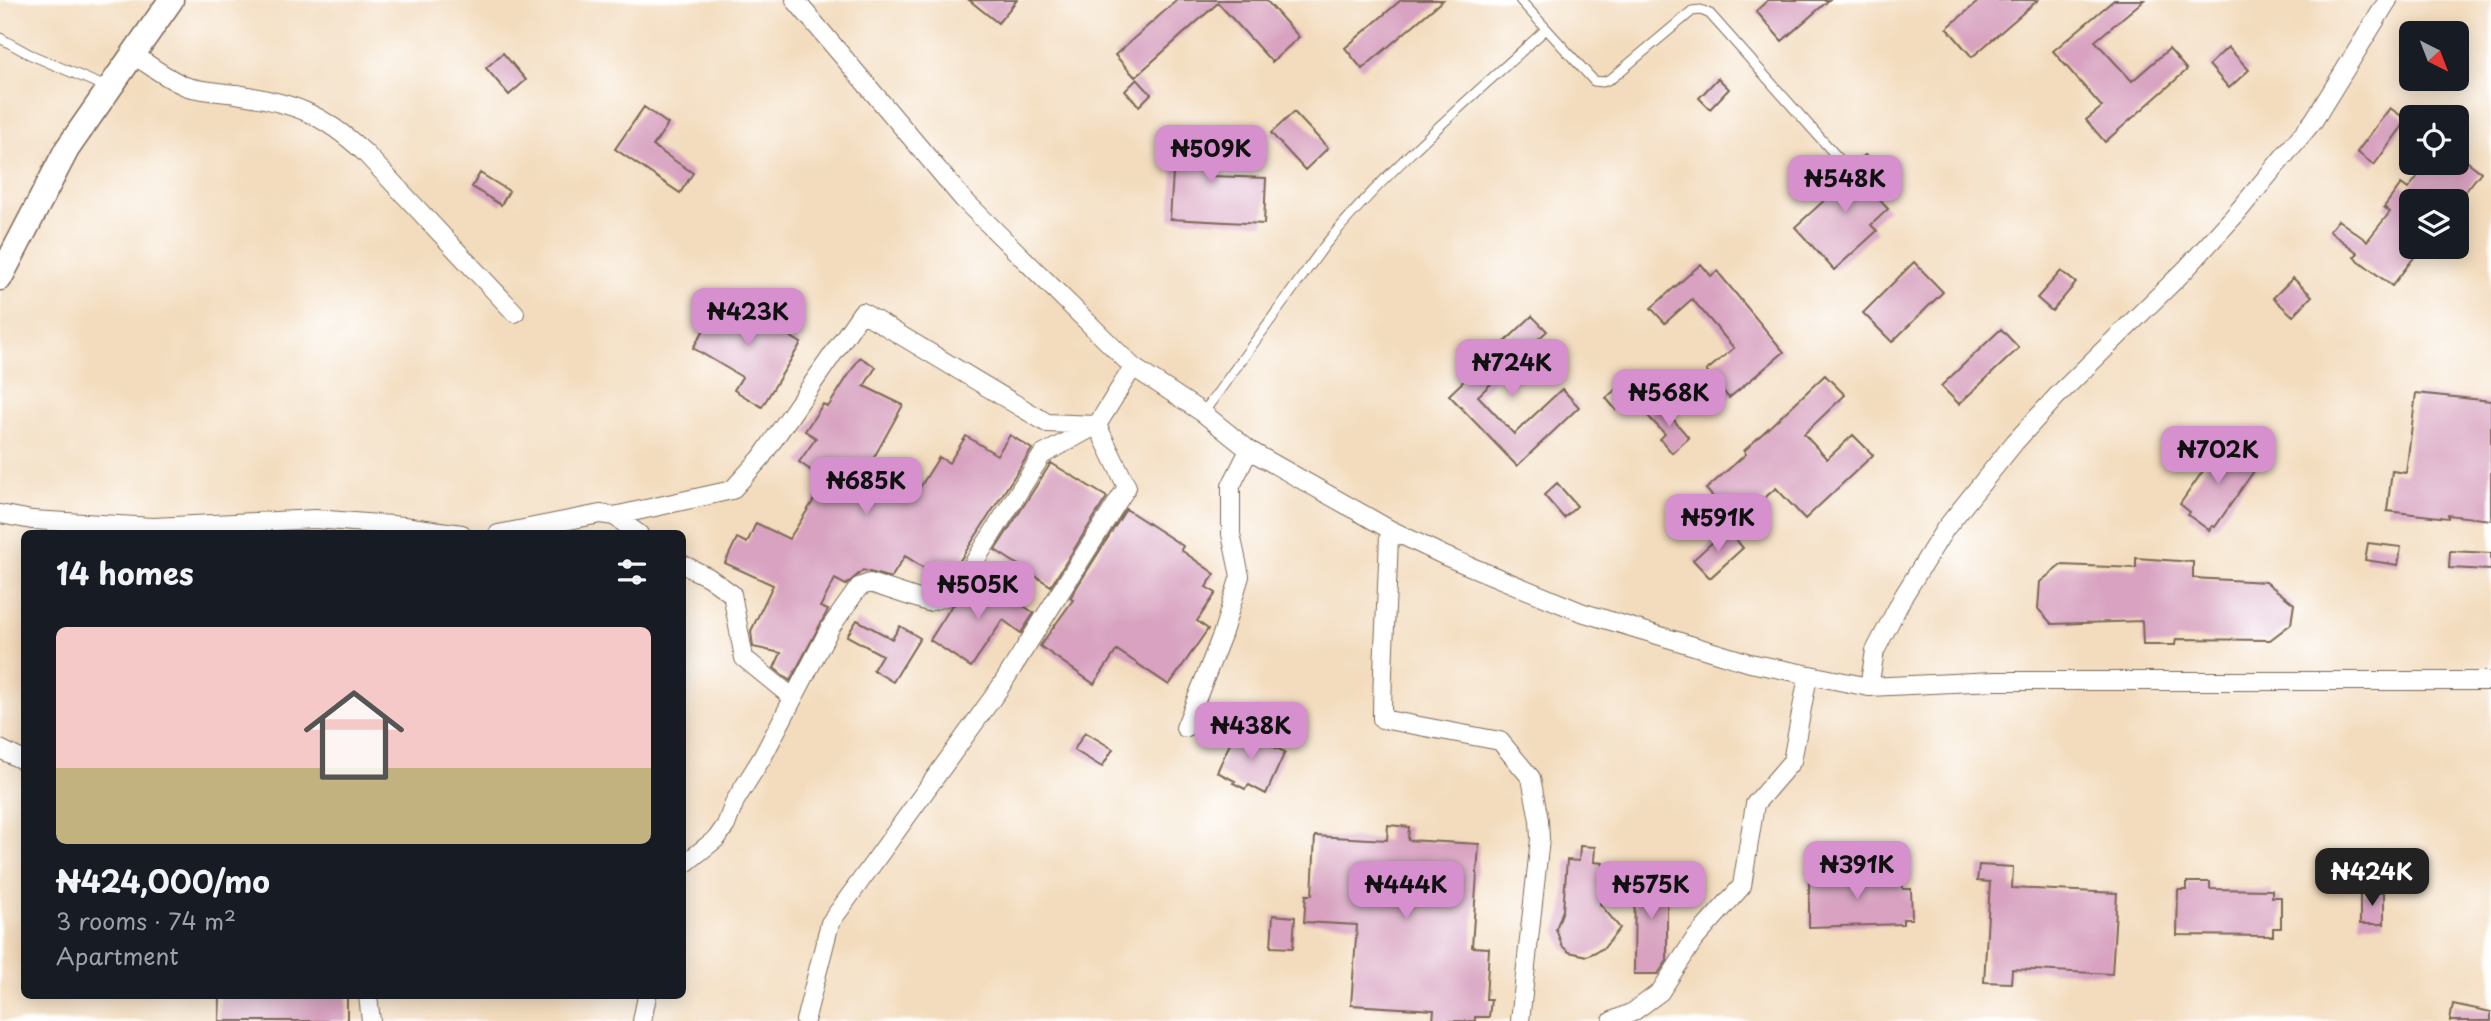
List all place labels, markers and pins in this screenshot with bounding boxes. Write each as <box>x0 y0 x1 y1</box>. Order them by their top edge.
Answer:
pin: ₦509K <box>1162 125 1260 185</box>
pin: ₦548K <box>1796 156 1894 215</box>
pin: ₦423K <box>699 288 797 348</box>
pin: ₦724K <box>1463 340 1561 399</box>
pin: ₦568K <box>1620 370 1718 429</box>
pin: ₦702K <box>2169 426 2267 486</box>
pin: ₦685K <box>817 458 915 517</box>
pin: ₦591K <box>1669 494 1767 554</box>
pin: ₦505K <box>929 562 1027 621</box>
pin: ₦438K <box>1202 702 1300 762</box>
pin: ₦391K <box>1808 842 1906 901</box>
pin: ₦424K <box>2323 848 2421 908</box>
pin: ₦444K <box>1357 862 1455 921</box>
pin: ₦575K <box>1602 862 1700 921</box>

